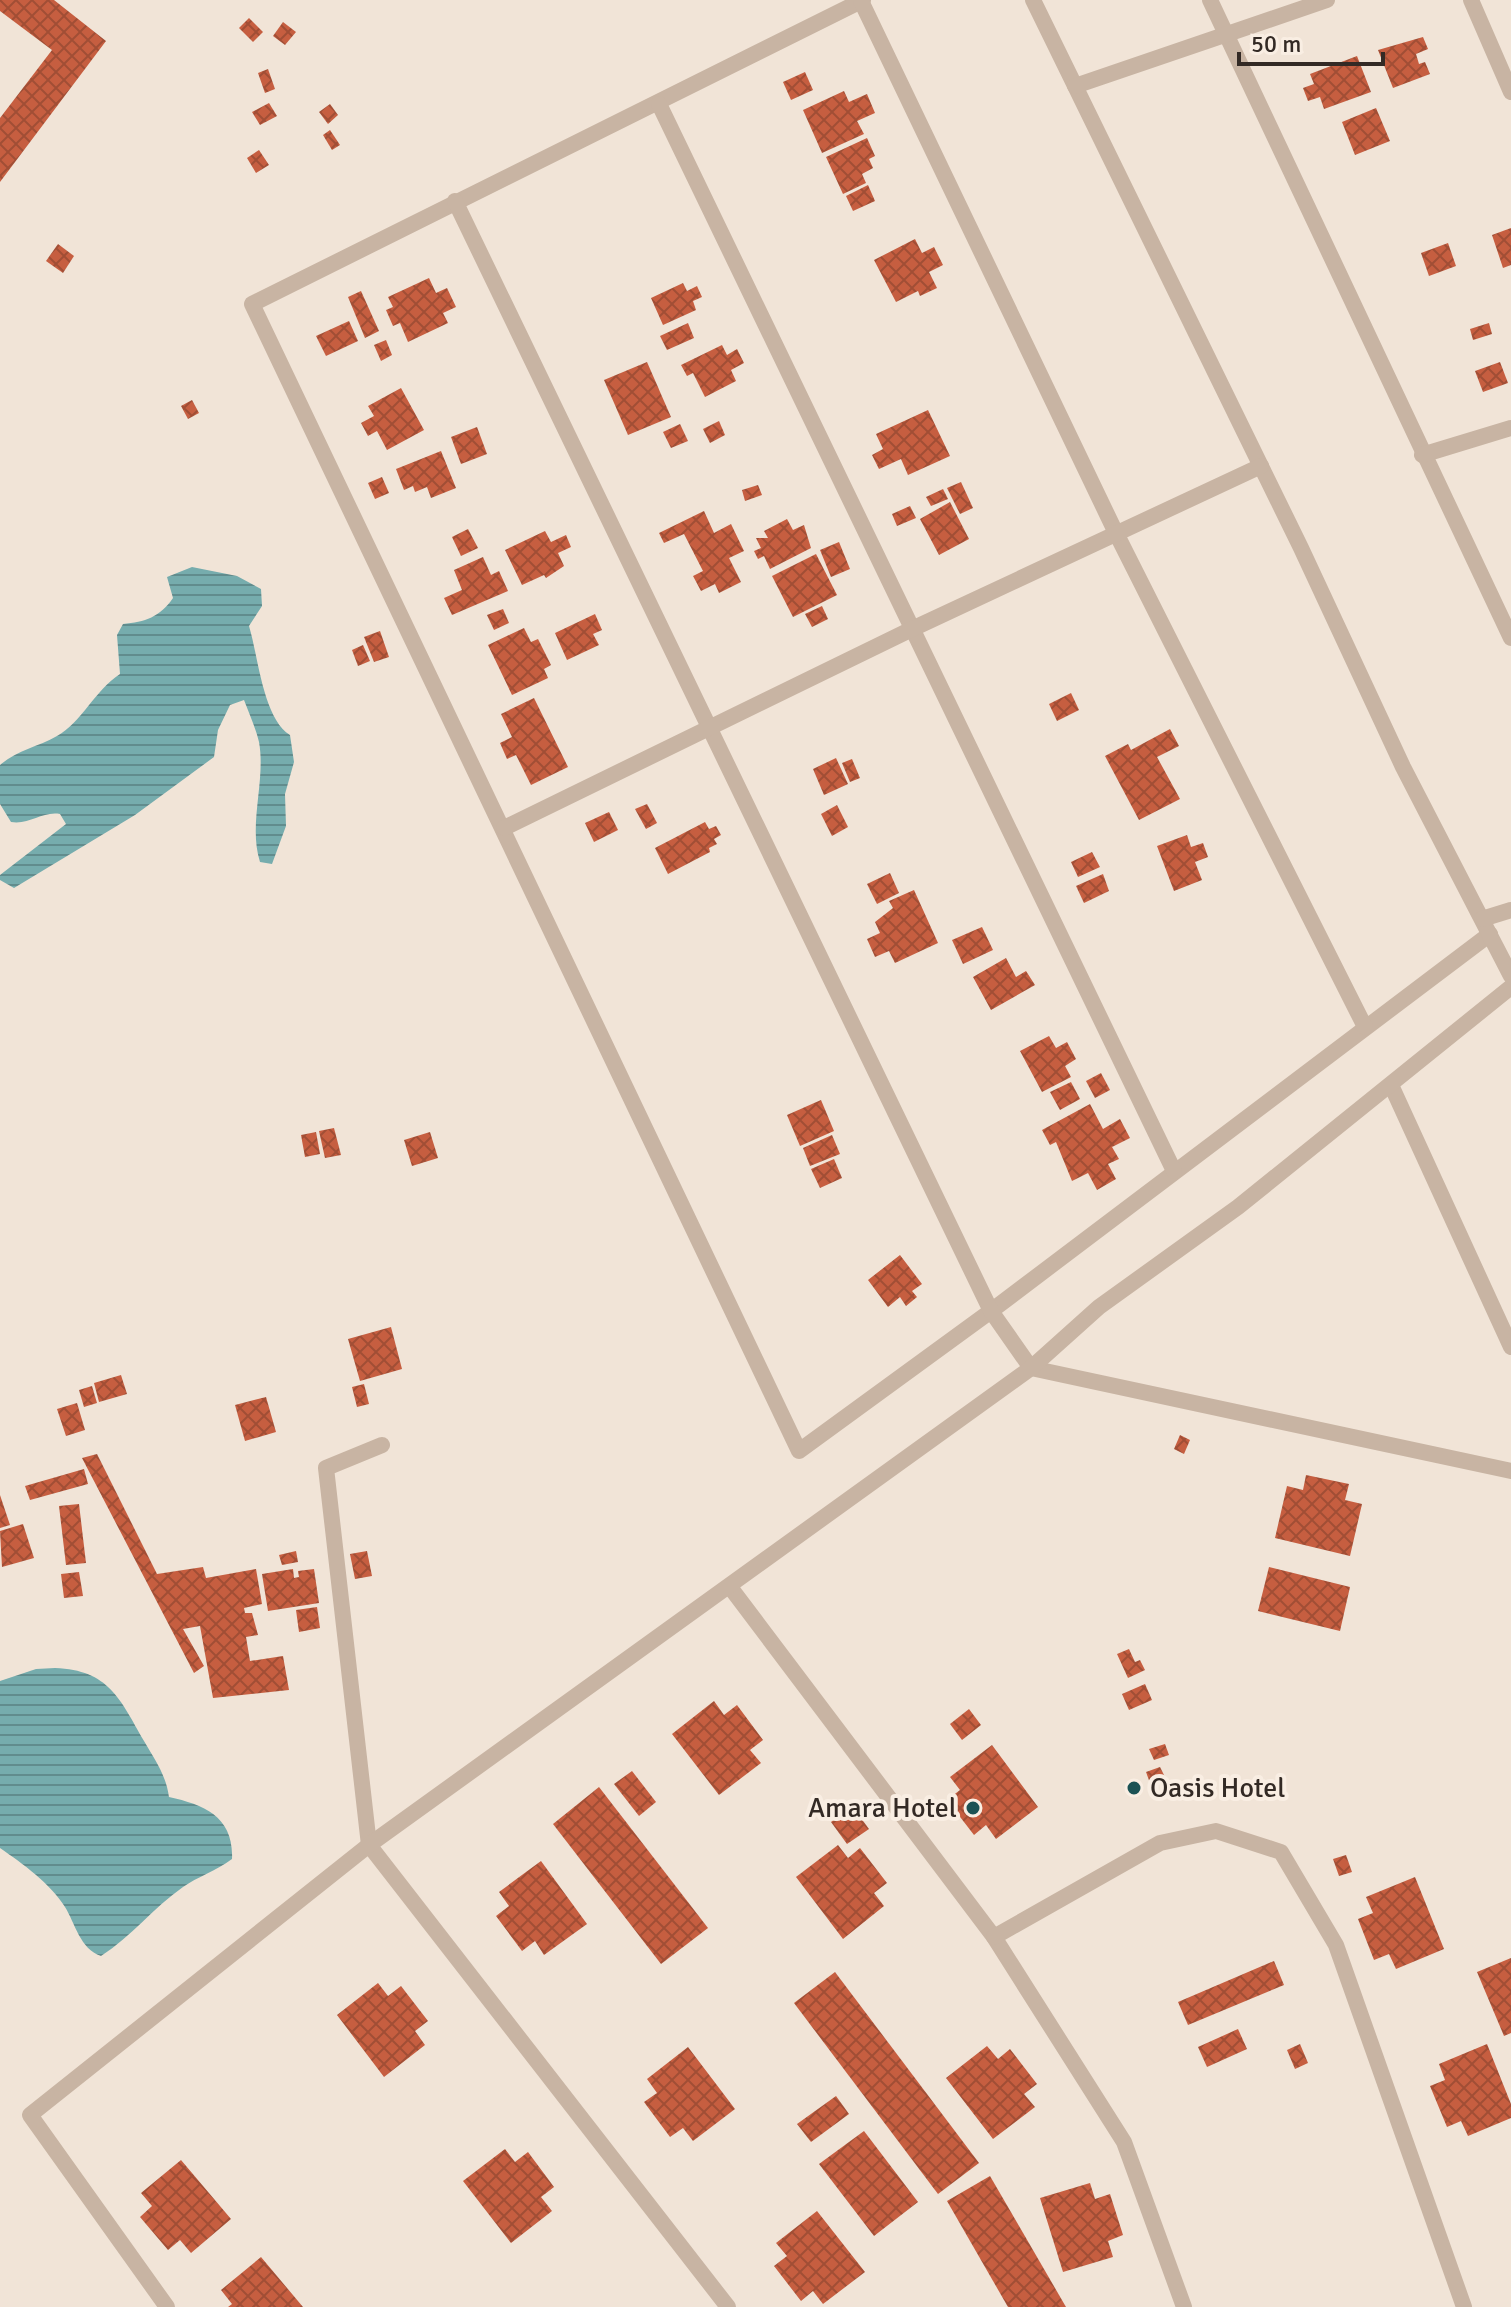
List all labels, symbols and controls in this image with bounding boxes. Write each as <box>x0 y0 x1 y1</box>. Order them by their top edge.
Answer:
scale bar <box>1239 16 1383 66</box>
text: 50 m <box>1251 29 1301 59</box>
place label: Oasis Hotel <box>1150 1771 1286 1805</box>
marker: Oasis Hotel <box>1125 1779 1143 1797</box>
place label: Amara Hotel <box>808 1791 957 1825</box>
marker: Amara Hotel <box>964 1799 982 1817</box>

